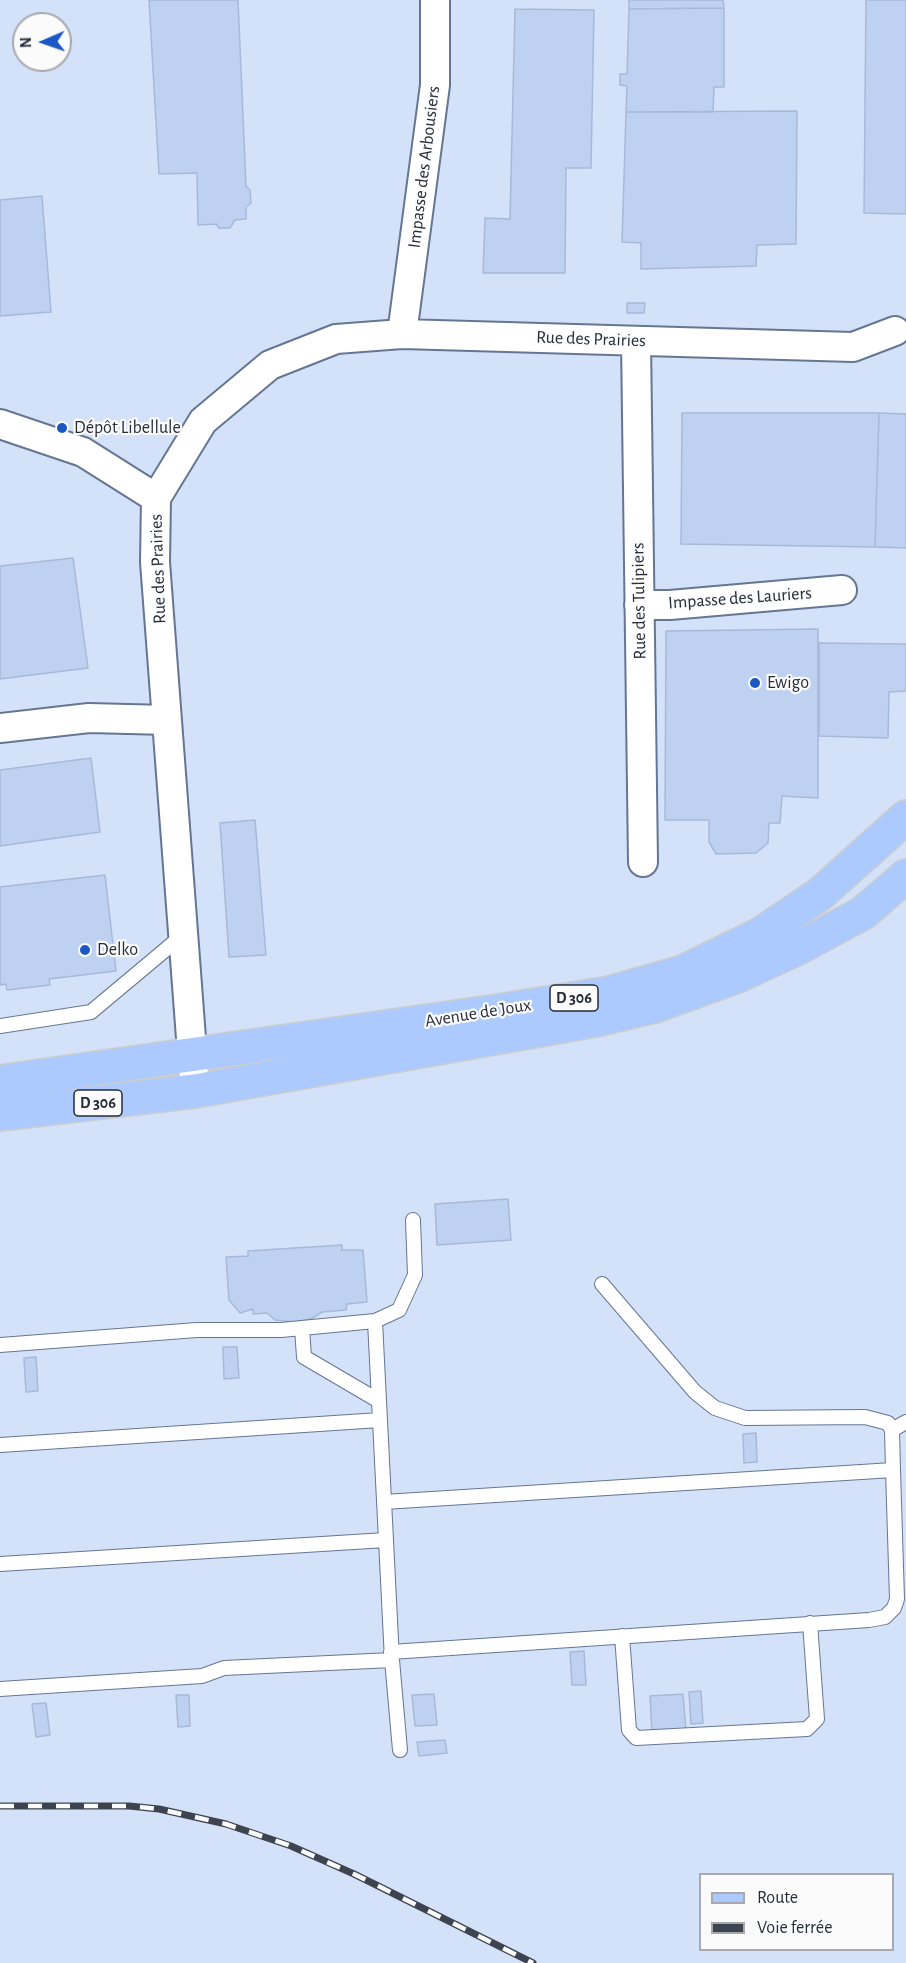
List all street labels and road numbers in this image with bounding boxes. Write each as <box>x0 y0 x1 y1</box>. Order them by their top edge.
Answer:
street label: Impasse des Arbousiers <box>403 85 445 249</box>
street label: Rue des Prairies <box>536 326 646 352</box>
street label: Rue des Prairies <box>145 514 171 624</box>
street label: Rue des Tulipiers <box>627 542 651 660</box>
street label: Impasse des Lauriers <box>667 582 813 614</box>
road number: D 306 <box>550 985 598 1011</box>
street label: Avenue de Joux <box>423 994 533 1032</box>
road number: D 306 <box>74 1090 122 1116</box>

